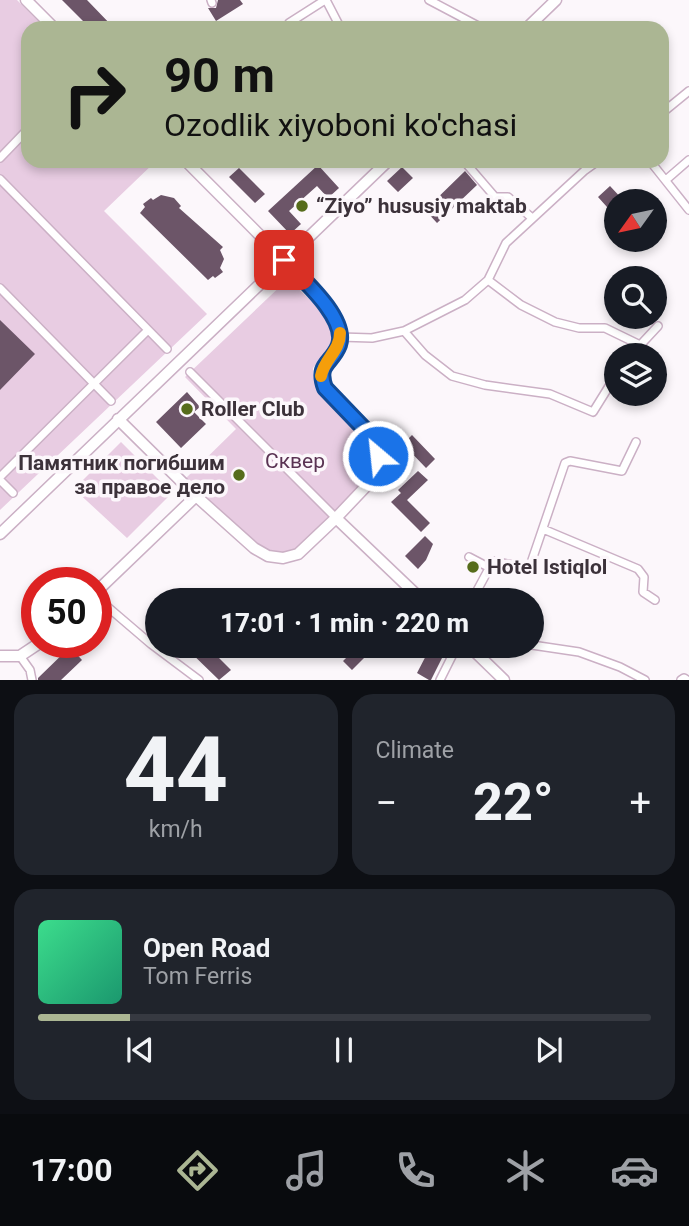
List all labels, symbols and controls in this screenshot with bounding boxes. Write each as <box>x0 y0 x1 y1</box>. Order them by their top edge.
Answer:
text: 90 m <box>164 47 275 104</box>
icon: right <box>49 49 140 140</box>
text: Ozodlik xiyoboni ko'chasi <box>164 106 517 144</box>
north arrow <box>604 189 667 252</box>
map controls <box>604 189 667 406</box>
place label: “Ziyo” hususiy maktab <box>316 194 527 218</box>
marker: “Ziyo” hususiy maktab <box>294 198 310 214</box>
pin <box>254 230 314 290</box>
icon: arrive <box>265 241 303 279</box>
button: search <box>604 266 667 329</box>
button: layers <box>604 343 667 406</box>
place label: Roller Club <box>201 397 305 421</box>
marker: Roller Club <box>179 401 195 417</box>
position arrow <box>341 419 415 493</box>
park label: Сквер <box>265 449 325 473</box>
place label: Памятник погибшим за правое дело <box>18 451 225 499</box>
marker: Памятник погибшим за правое дело <box>231 467 247 483</box>
place label: Hotel Istiqlol <box>487 555 607 579</box>
marker: Hotel Istiqlol <box>465 559 481 575</box>
speed limit sign: 50 <box>21 567 112 658</box>
text: 17:01 · 1 min · 220 m <box>220 608 469 638</box>
text: 44 <box>124 717 228 823</box>
text: Climate <box>376 737 454 764</box>
text: 22° <box>473 772 554 833</box>
text: − <box>376 781 397 825</box>
text: + <box>629 781 651 825</box>
text: km/h <box>149 816 203 843</box>
text: Open Road <box>143 933 271 963</box>
text: Tom Ferris <box>143 963 252 990</box>
icon: previous <box>121 1031 159 1069</box>
icon: pause <box>325 1031 363 1069</box>
icon: next <box>530 1031 568 1069</box>
icon: directions <box>173 1146 222 1195</box>
icon: music <box>282 1146 331 1195</box>
icon: phone <box>391 1146 440 1195</box>
icon: climate <box>501 1146 550 1195</box>
icon: car <box>610 1146 659 1195</box>
text: 17:00 <box>30 1151 113 1189</box>

